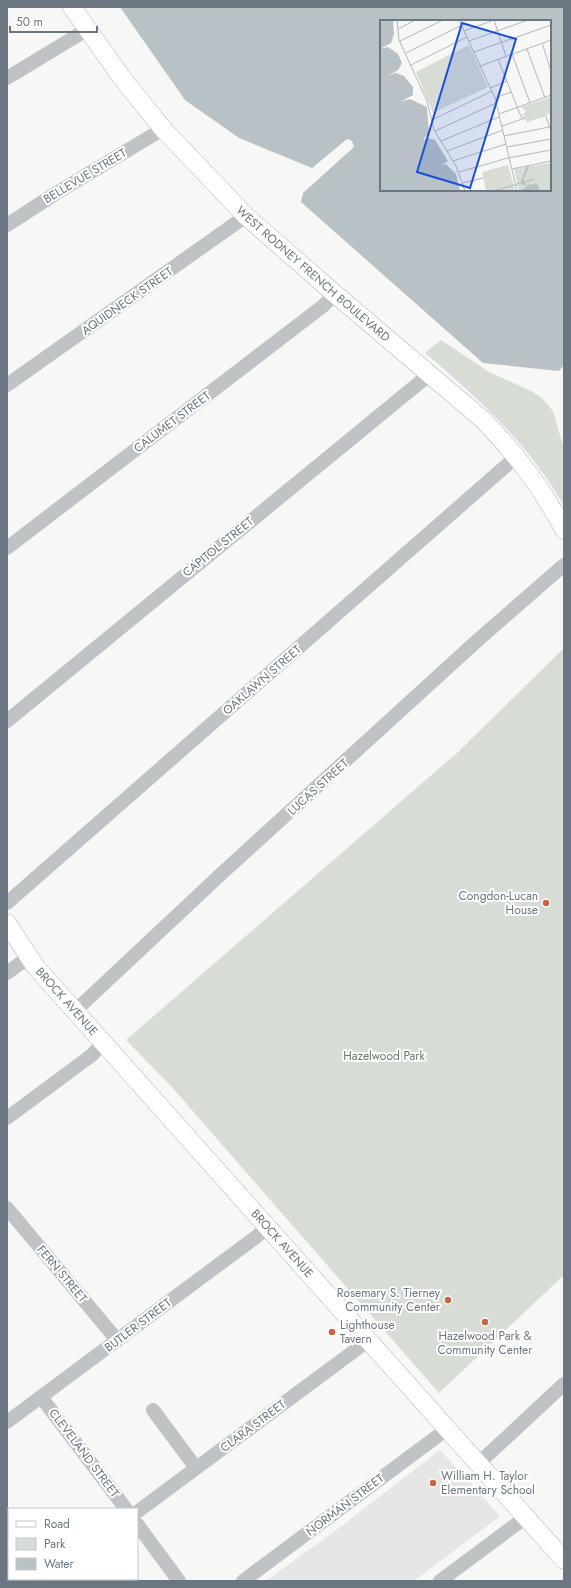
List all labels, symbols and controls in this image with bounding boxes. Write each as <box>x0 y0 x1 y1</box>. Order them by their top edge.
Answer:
scale bar <box>10 8 97 34</box>
text: 50 m <box>16 13 43 31</box>
inset map <box>380 20 551 191</box>
street label: BELLEVUE STREET <box>40 144 130 208</box>
street label: WEST RODNEY FRENCH BOULEVARD <box>232 202 394 346</box>
street label: AQUIDNECK STREET <box>78 262 177 339</box>
street label: CALUMET STREET <box>130 387 214 457</box>
street label: CAPITOL STREET <box>179 512 258 581</box>
street label: OAKLAWN STREET <box>219 641 305 719</box>
street label: LUCAS STREET <box>283 754 353 819</box>
place label: Congdon-Lucan House <box>459 887 538 919</box>
marker: Congdon-Lucan House <box>541 898 551 908</box>
street label: BROCK AVENUE <box>31 963 102 1040</box>
park label: Hazelwood Park <box>343 1047 425 1065</box>
street label: BROCK AVENUE <box>247 1205 318 1282</box>
street label: FERN STREET <box>33 1241 92 1307</box>
place label: Rosemary S. Tierney Community Center <box>337 1284 441 1316</box>
street label: BUTLER STREET <box>101 1294 176 1356</box>
marker: Rosemary S. Tierney Community Center <box>443 1295 453 1305</box>
place label: Lighthouse Tavern <box>340 1316 395 1348</box>
marker: Hazelwood Park & Community Center <box>480 1317 490 1327</box>
marker: Lighthouse Tavern <box>327 1327 337 1337</box>
place label: Hazelwood Park & Community Center <box>438 1327 533 1359</box>
street label: CLARA STREET <box>217 1395 290 1457</box>
street label: CLEVELAND STREET <box>45 1405 124 1502</box>
place label: William H. Taylor Elementary School <box>441 1467 535 1499</box>
street label: NORMAN STREET <box>302 1469 388 1540</box>
marker: William H. Taylor Elementary School <box>428 1478 438 1488</box>
legend <box>8 1508 138 1580</box>
text: Road <box>44 1515 70 1533</box>
text: Park <box>44 1535 66 1553</box>
text: Water <box>44 1555 75 1573</box>

